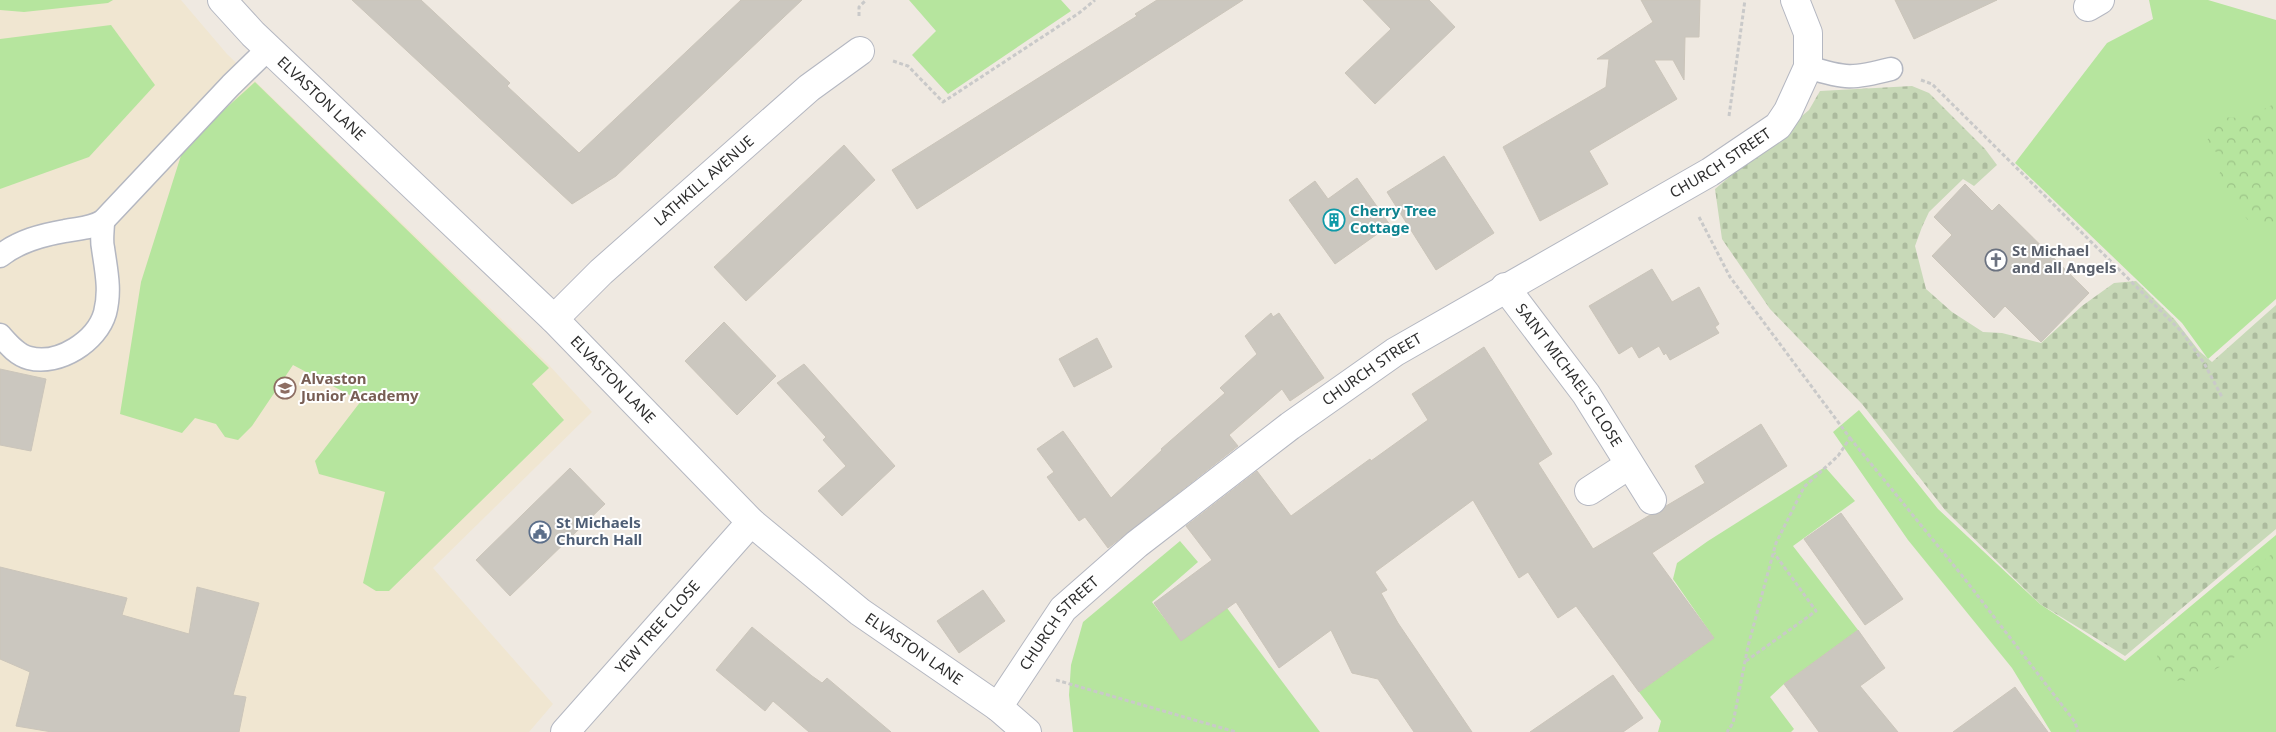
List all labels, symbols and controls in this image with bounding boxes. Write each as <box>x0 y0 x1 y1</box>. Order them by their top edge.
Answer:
street label: ELVASTON LANE <box>274 51 370 145</box>
street label: CHURCH STREET <box>1666 122 1775 202</box>
street label: LATHKILL AVENUE <box>649 131 758 230</box>
place label: Cherry Tree Cottage <box>1350 200 1436 237</box>
building icon: Cherry Tree Cottage <box>1322 208 1346 232</box>
place label: St Michael and all Angels <box>2012 240 2117 277</box>
church icon: St Michael and all Angels <box>1984 248 2008 272</box>
street label: SAINT MICHAEL'S CLOSE <box>1512 299 1627 450</box>
street label: CHURCH STREET <box>1318 328 1426 409</box>
street label: ELVASTON LANE <box>567 331 661 427</box>
place label: Alvaston Junior Academy <box>299 368 419 405</box>
school or university icon: Alvaston Junior Academy <box>273 376 297 400</box>
place label: St Michaels Church Hall <box>556 512 642 549</box>
public building icon: St Michaels Church Hall <box>528 520 552 544</box>
street label: CHURCH STREET <box>1014 571 1103 674</box>
street label: YEW TREE CLOSE <box>610 576 704 677</box>
street label: ELVASTON LANE <box>861 607 967 689</box>

